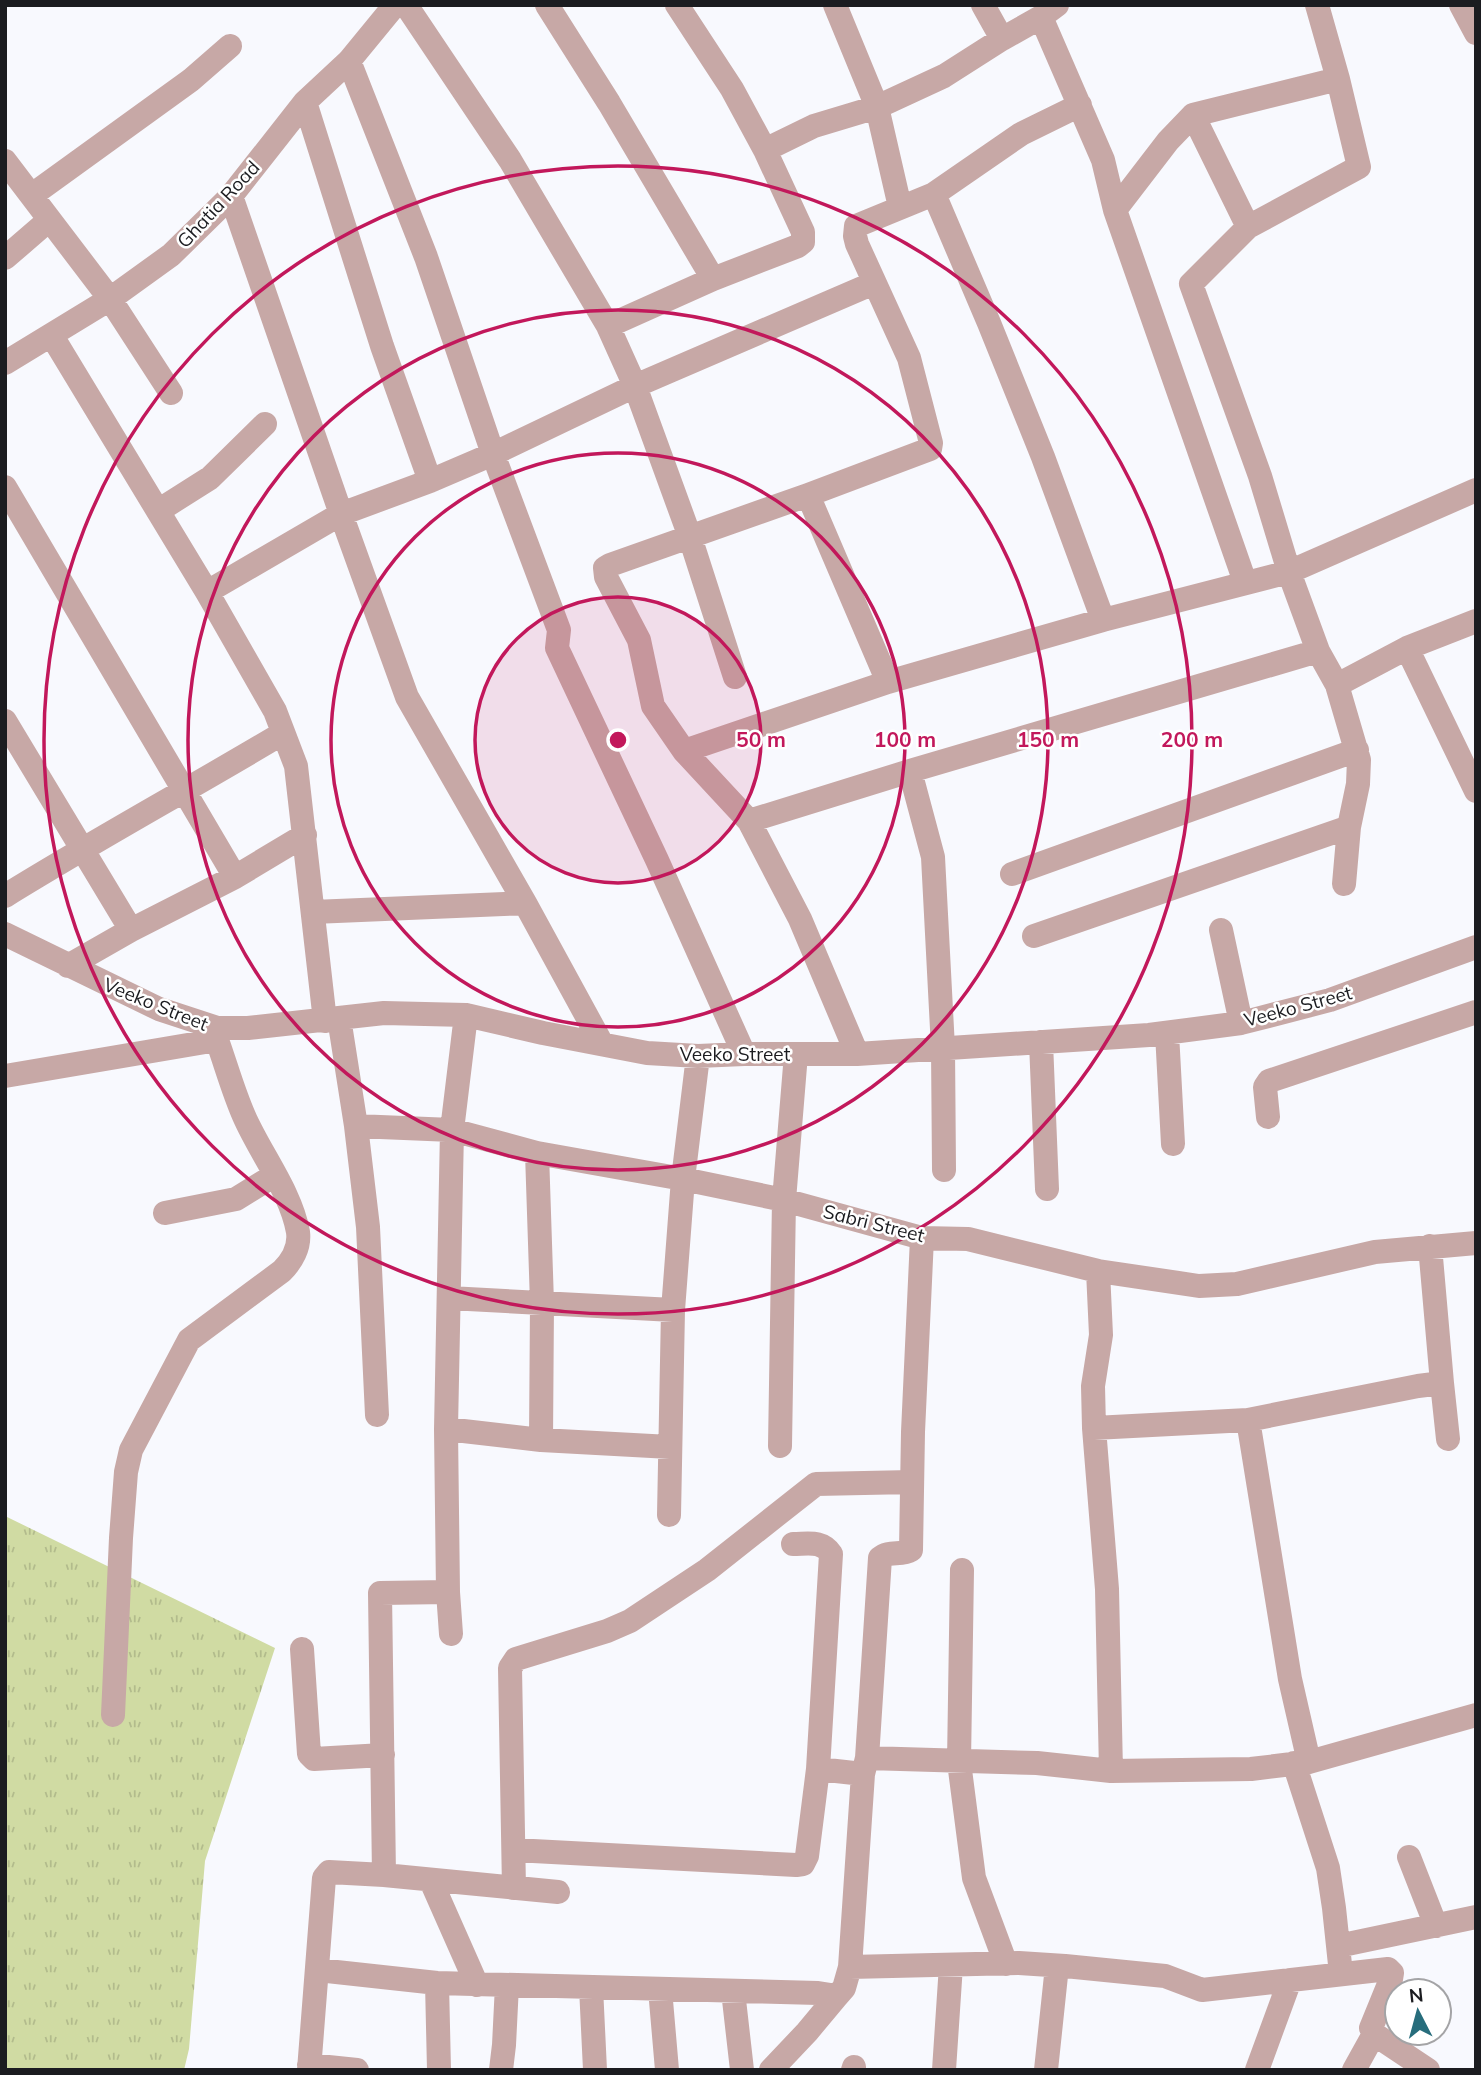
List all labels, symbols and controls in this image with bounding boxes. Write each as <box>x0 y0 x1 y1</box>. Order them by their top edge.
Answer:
street label: Ghatia Road <box>172 155 264 253</box>
text: 50 m <box>736 726 786 752</box>
text: 100 m <box>874 726 936 752</box>
text: 150 m <box>1017 726 1079 752</box>
text: 200 m <box>1161 726 1223 752</box>
centre of rings <box>606 728 630 752</box>
street label: Veeko Street <box>100 972 212 1036</box>
street label: Veeko Street <box>1241 980 1355 1032</box>
street label: Veeko Street <box>680 1042 791 1066</box>
street label: Sabri Street <box>821 1199 927 1247</box>
north arrow <box>1383 1977 1453 2047</box>
text: N <box>1408 1982 1425 2008</box>

